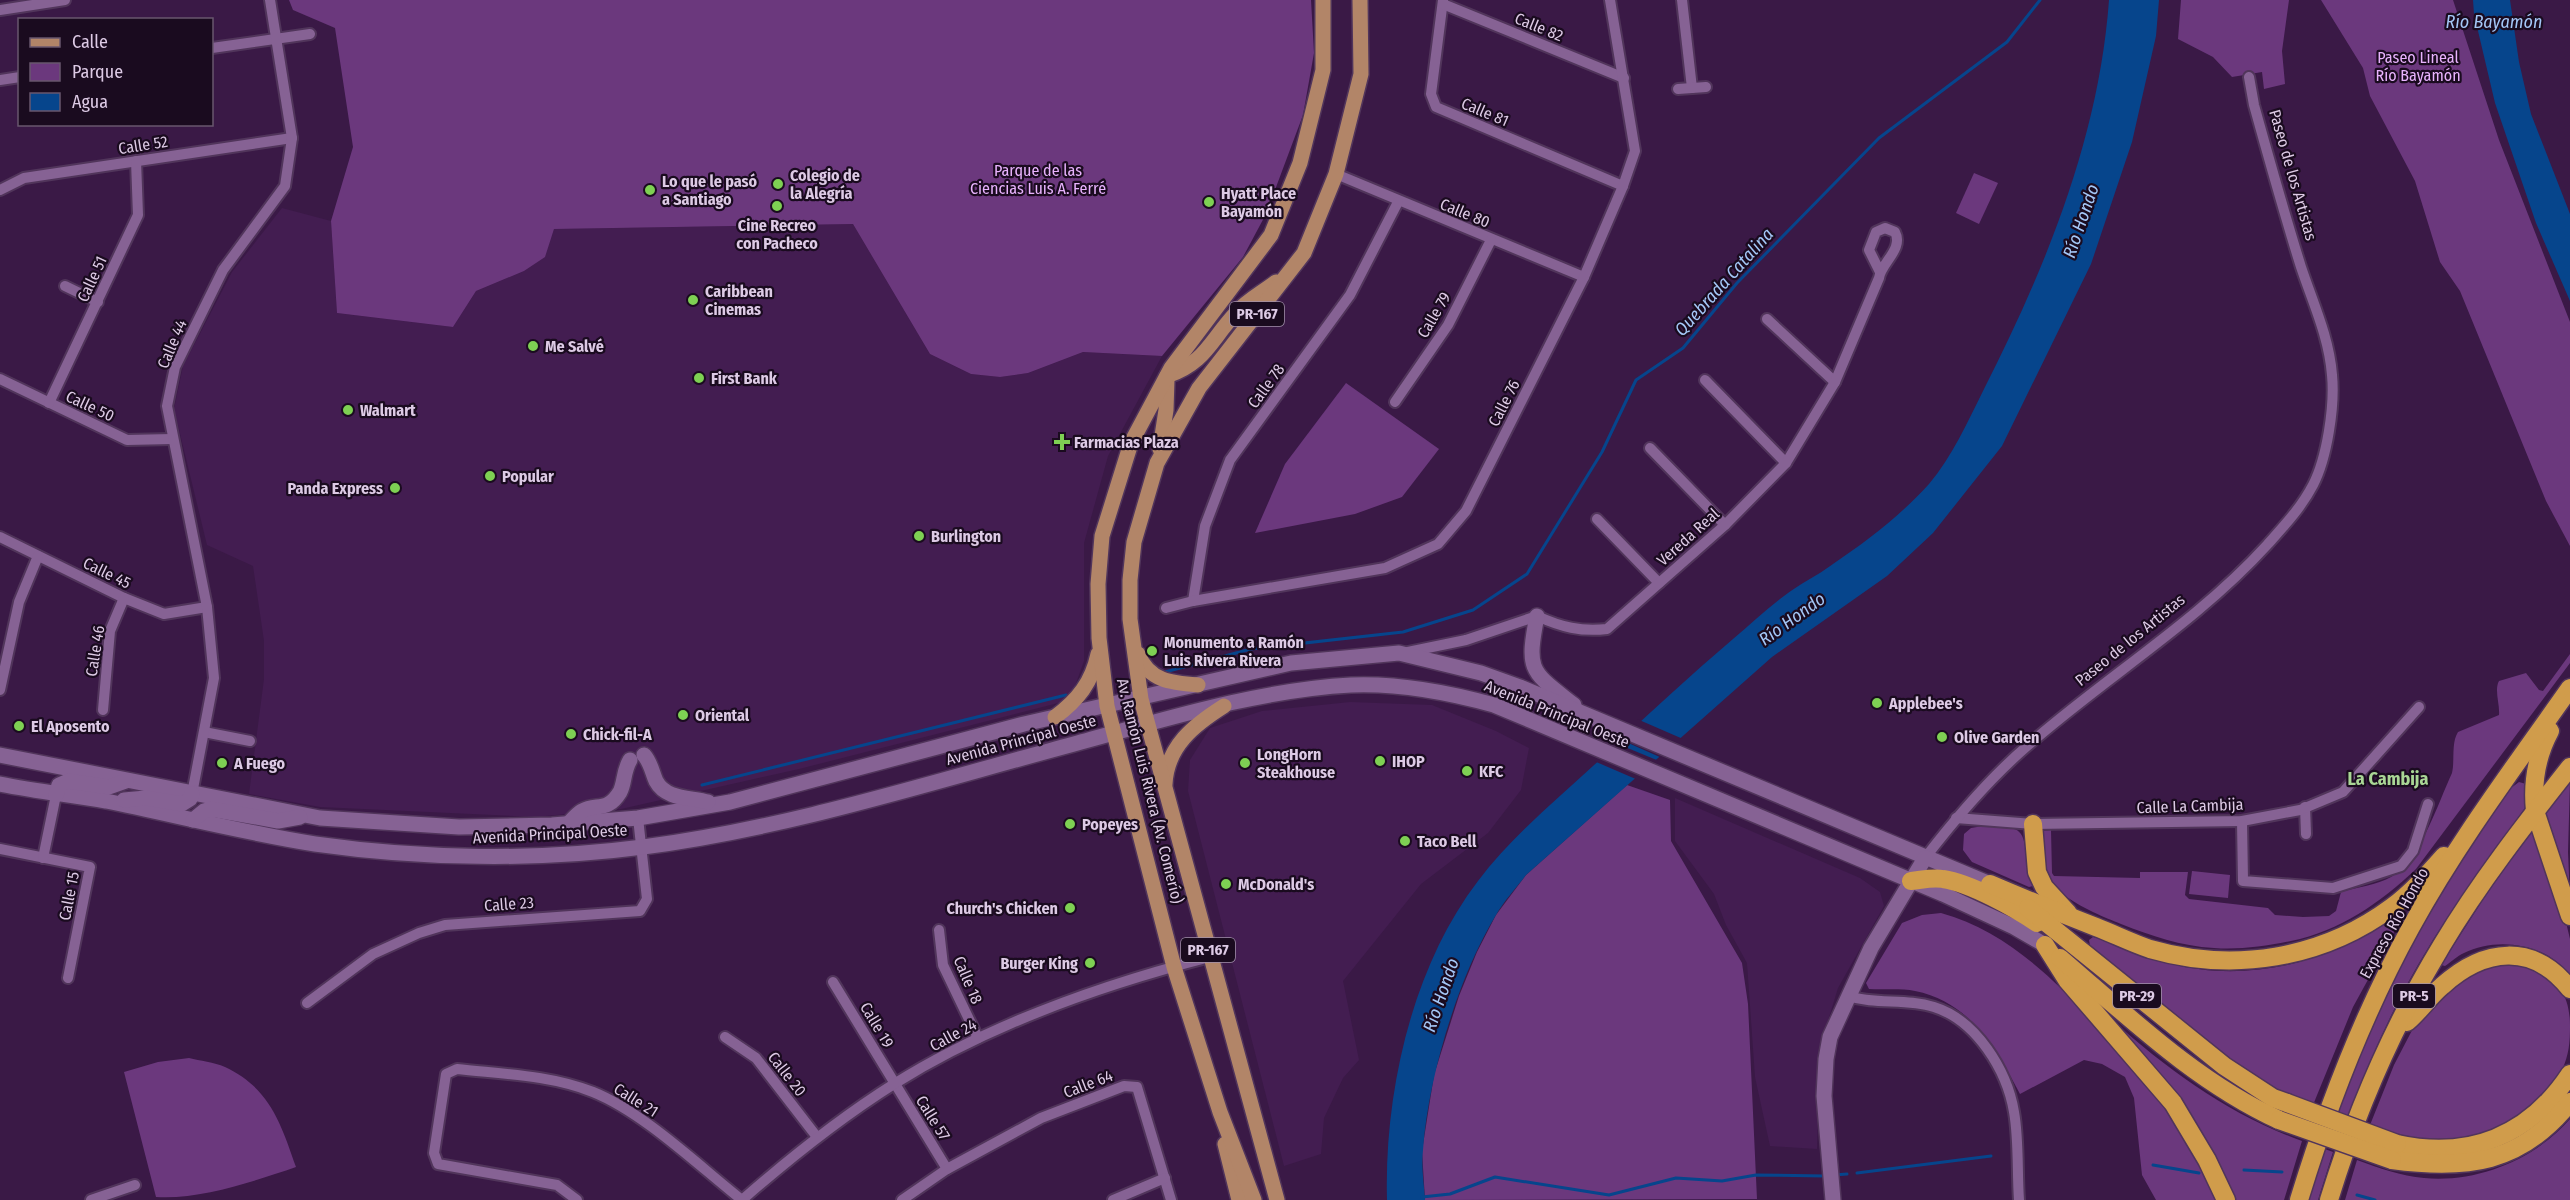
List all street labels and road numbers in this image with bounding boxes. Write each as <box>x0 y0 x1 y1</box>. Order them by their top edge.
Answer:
street label: Calle 82 <box>1512 9 1566 45</box>
street label: Calle 81 <box>1458 94 1512 130</box>
street label: Paseo de los Artistas <box>2265 107 2321 243</box>
street label: Calle 52 <box>117 132 169 158</box>
street label: Calle 80 <box>1437 194 1493 232</box>
street label: Calle 51 <box>73 253 111 305</box>
street label: Calle 79 <box>1413 289 1455 341</box>
road number: PR-167 <box>1230 302 1284 326</box>
street label: Calle 44 <box>153 317 191 371</box>
street label: Calle 78 <box>1244 360 1288 412</box>
street label: Calle 76 <box>1484 376 1524 429</box>
street label: Calle 50 <box>63 387 117 425</box>
street label: Vereda Real <box>1653 504 1723 570</box>
street label: Calle 45 <box>80 553 134 593</box>
street label: Paseo de los Artistas <box>2071 590 2189 690</box>
street label: Calle 46 <box>82 624 108 678</box>
street label: Av. Ramón Luis Rivera (Av. Comerío) <box>1113 676 1187 906</box>
street label: Avenida Principal Oeste <box>1482 676 1632 752</box>
street label: Avenida Principal Oeste <box>944 711 1098 769</box>
street label: Calle La Cambija <box>2136 795 2244 817</box>
street label: Avenida Principal Oeste <box>472 820 628 848</box>
street label: Expreso Río Hondo <box>2356 864 2432 982</box>
street label: Calle 15 <box>55 870 83 922</box>
street label: Calle 23 <box>483 893 535 915</box>
road number: PR-167 <box>1181 938 1235 962</box>
street label: Calle 18 <box>950 953 986 1007</box>
road number: PR-29 <box>2113 984 2161 1008</box>
road number: PR-5 <box>2393 984 2435 1008</box>
street label: Calle 19 <box>856 999 898 1051</box>
street label: Calle 24 <box>926 1015 980 1055</box>
street label: Calle 20 <box>764 1048 810 1100</box>
street label: Calle 64 <box>1061 1066 1116 1102</box>
street label: Calle 21 <box>610 1079 662 1121</box>
street label: Calle 57 <box>912 1092 954 1144</box>

